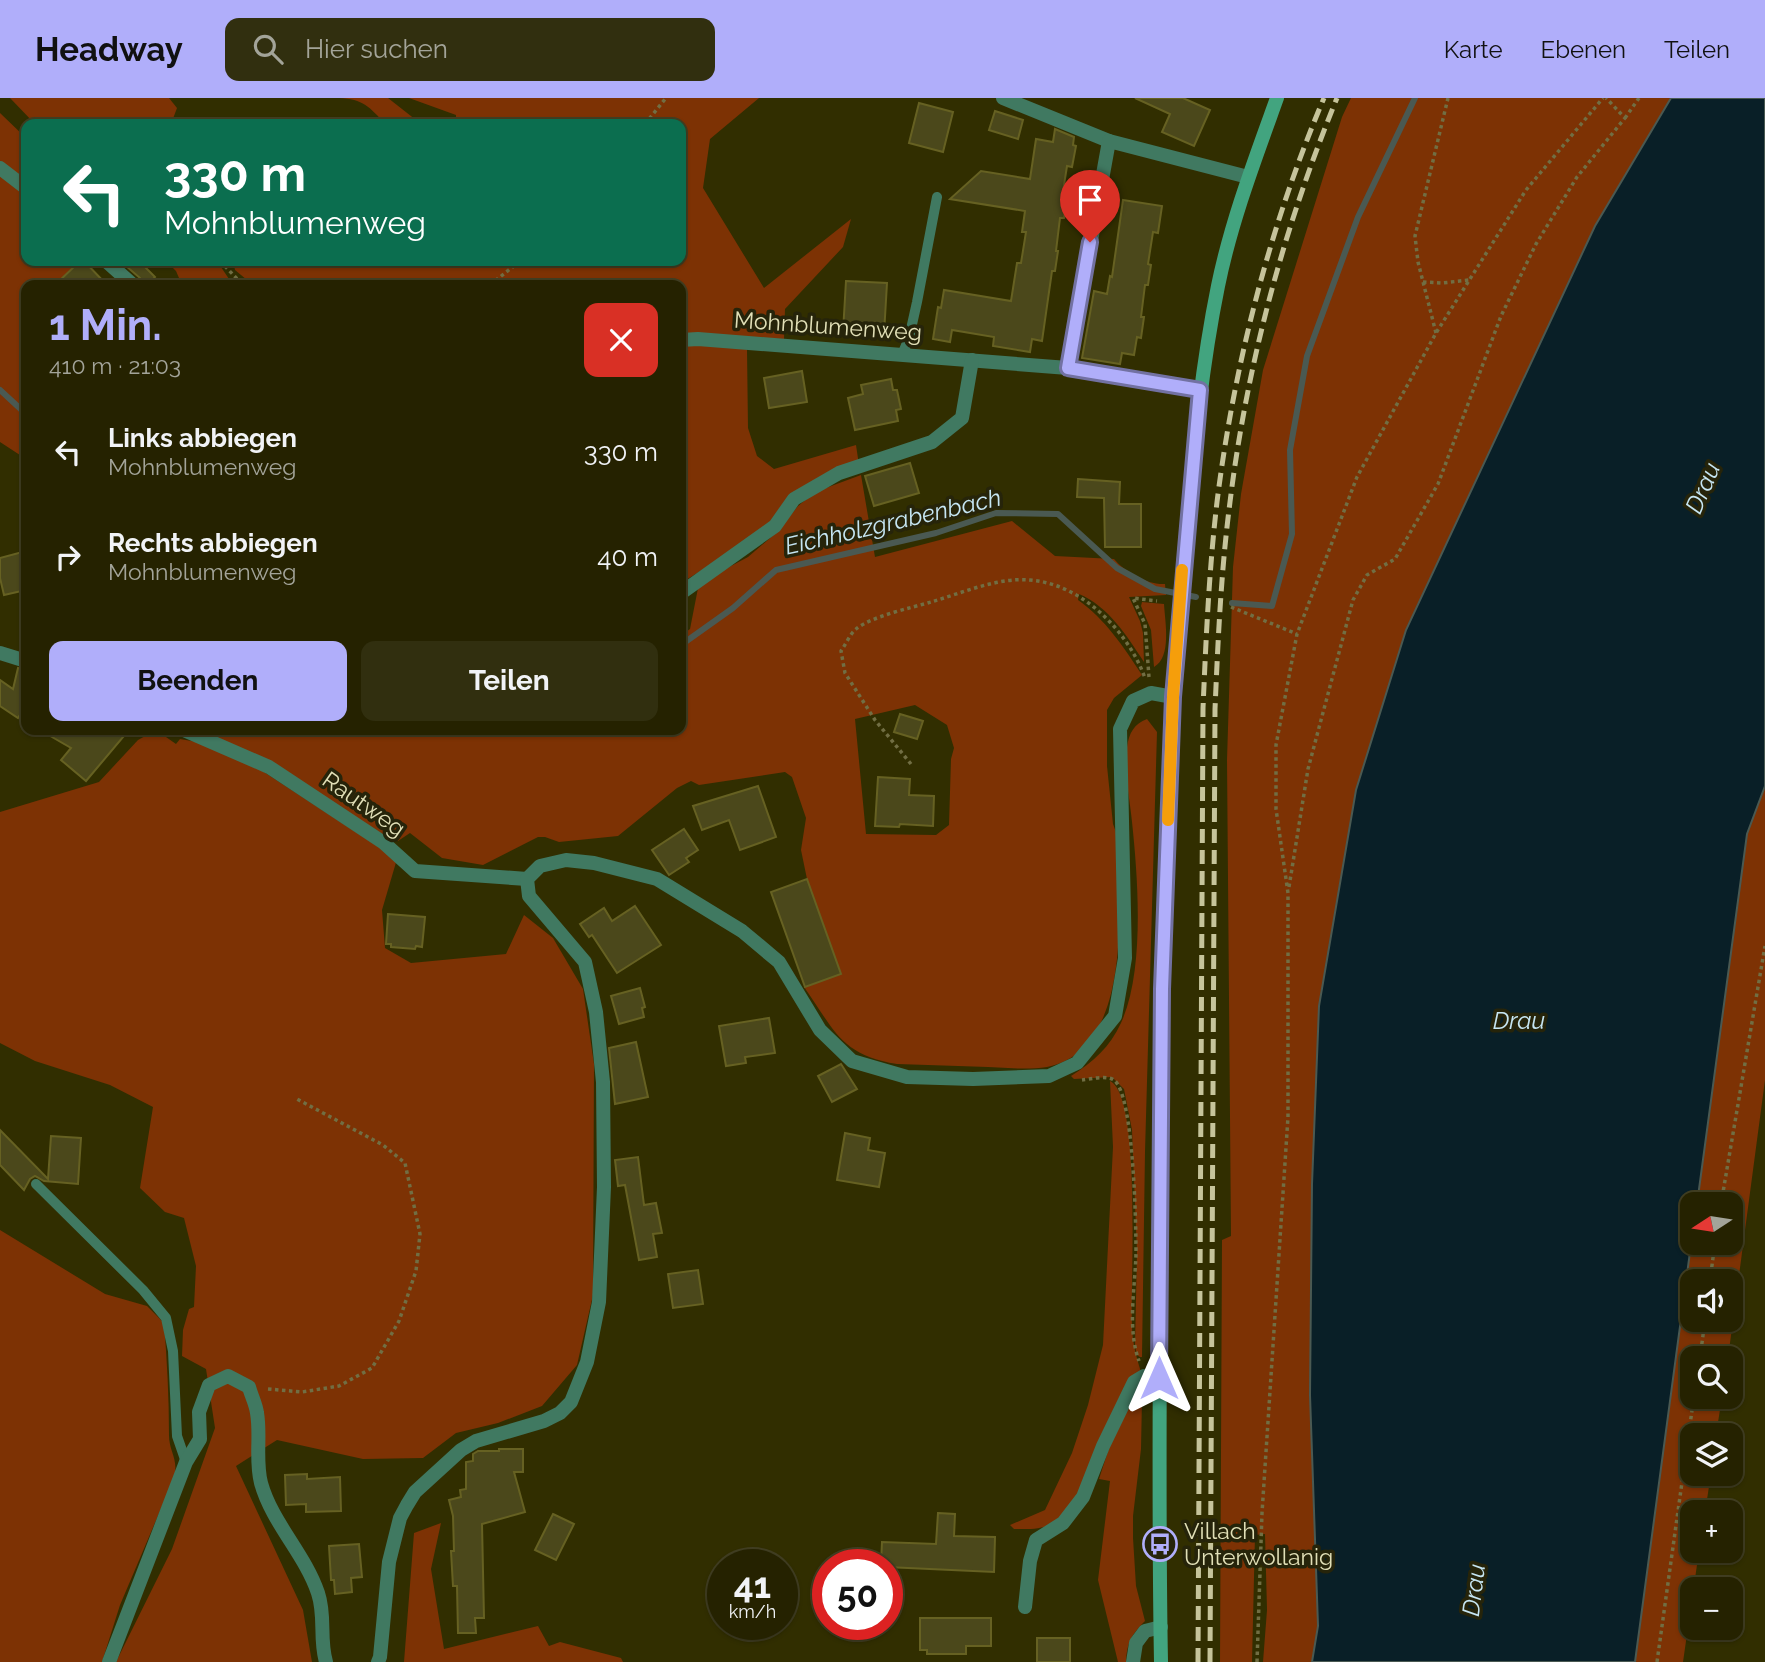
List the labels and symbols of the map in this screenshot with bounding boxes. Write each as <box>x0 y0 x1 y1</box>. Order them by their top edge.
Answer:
pin <box>1060 170 1120 242</box>
street label: Mohnblumenweg <box>733 305 923 346</box>
water label: Drau <box>1679 458 1726 518</box>
water label: Eichholzgrabenbach <box>782 483 1004 561</box>
street label: Rautweg <box>318 765 411 842</box>
water label: Drau <box>1493 1006 1545 1035</box>
north arrow <box>1680 1192 1743 1255</box>
position arrow <box>1122 1341 1196 1415</box>
place label: Villach Unterwollanig <box>1184 1517 1333 1570</box>
bus stop icon: Villach Unterwollanig <box>1141 1525 1179 1563</box>
speed limit sign: 50 <box>812 1549 903 1640</box>
water label: Drau <box>1456 1562 1491 1618</box>

